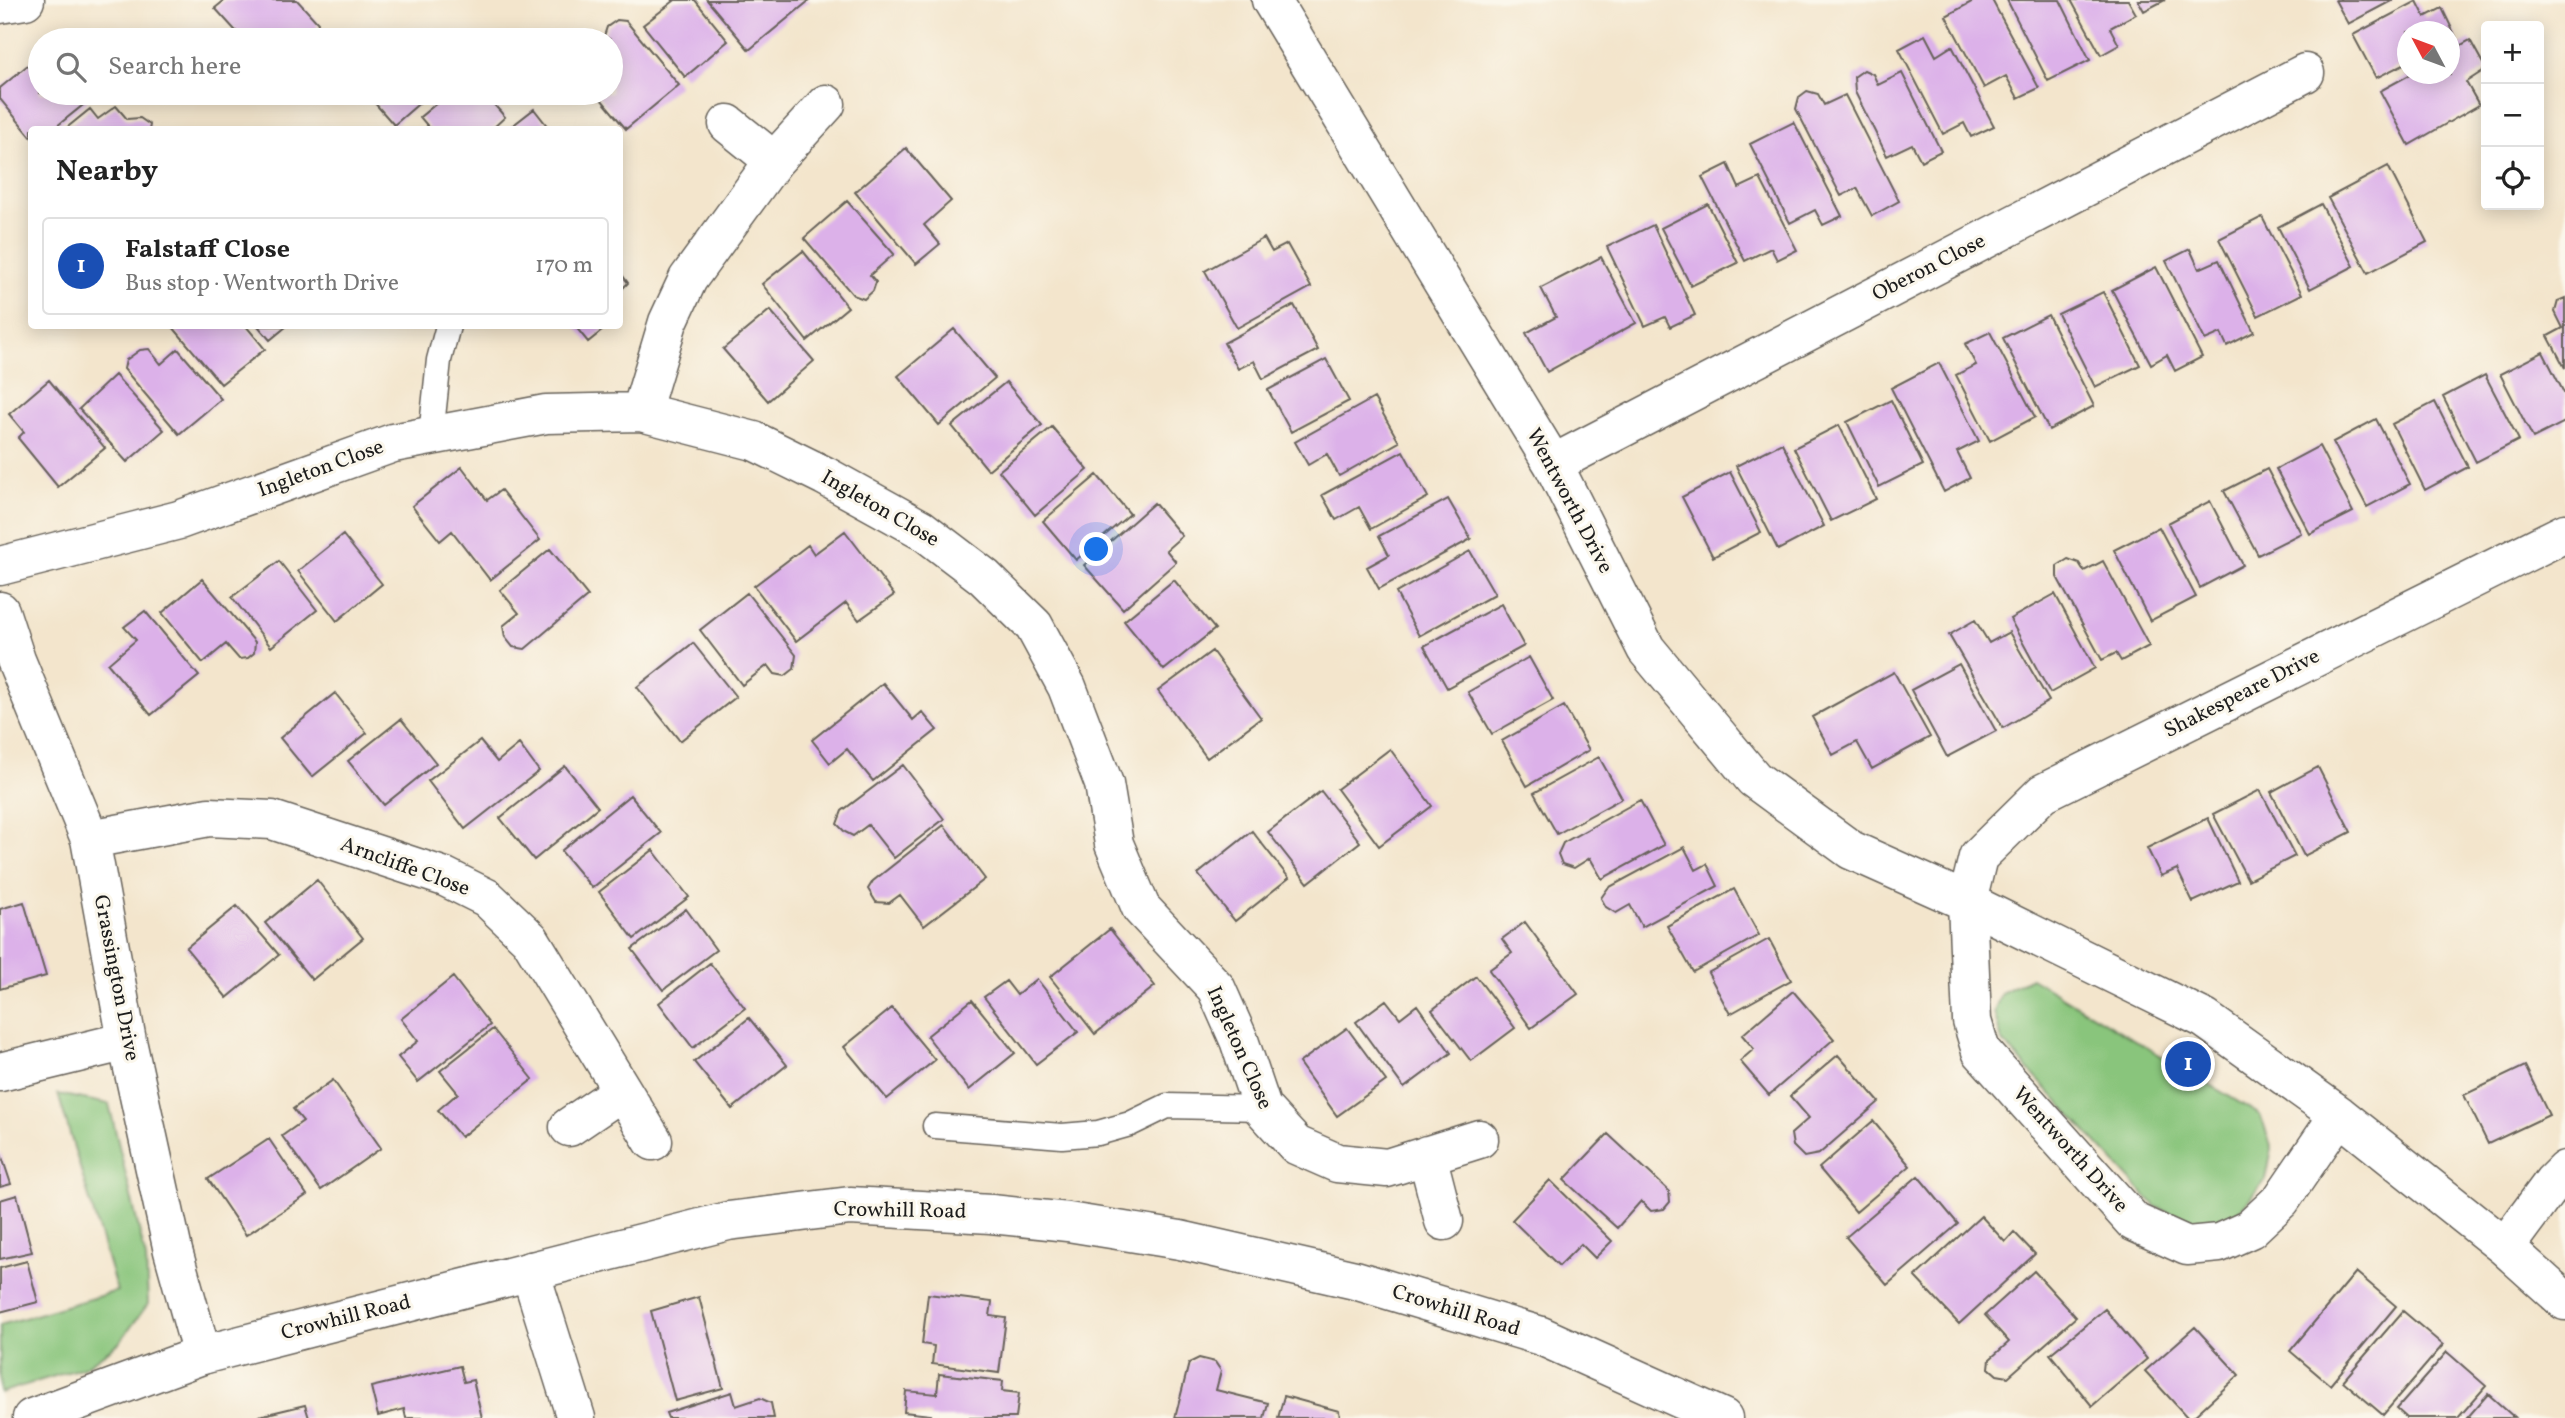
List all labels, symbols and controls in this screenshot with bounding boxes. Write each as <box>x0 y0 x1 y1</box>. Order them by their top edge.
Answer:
north arrow <box>2397 21 2460 84</box>
map controls <box>2481 21 2544 210</box>
button: + <box>2481 21 2544 84</box>
search box <box>28 28 623 105</box>
icon: search <box>52 48 90 86</box>
text: Search here <box>108 49 241 85</box>
button: − <box>2481 84 2544 147</box>
button: locate <box>2481 147 2544 210</box>
text: Nearby <box>56 151 158 193</box>
street label: Oberon Close <box>1867 227 1991 309</box>
text: Falstaff Close <box>125 232 290 268</box>
text: 1 <box>76 250 86 282</box>
text: 170 m <box>535 250 593 282</box>
text: Bus stop · Wentworth Drive <box>125 268 399 300</box>
street label: Wentworth Drive <box>1518 423 1620 579</box>
street label: Ingleton Close <box>254 433 388 505</box>
street label: Ingleton Close <box>816 463 944 555</box>
your location <box>1079 532 1113 566</box>
street label: Shakespeare Drive <box>2159 642 2325 746</box>
street label: Arncliffe Close <box>336 830 474 904</box>
street label: Grassington Drive <box>86 893 146 1064</box>
street label: Ingleton Close <box>1199 982 1279 1114</box>
pin: 1 <box>2165 1038 2211 1090</box>
street label: Wentworth Drive <box>2005 1081 2135 1219</box>
street label: Crowhill Road <box>833 1195 967 1227</box>
street label: Crowhill Road <box>1388 1278 1524 1344</box>
street label: Crowhill Road <box>278 1288 414 1348</box>

